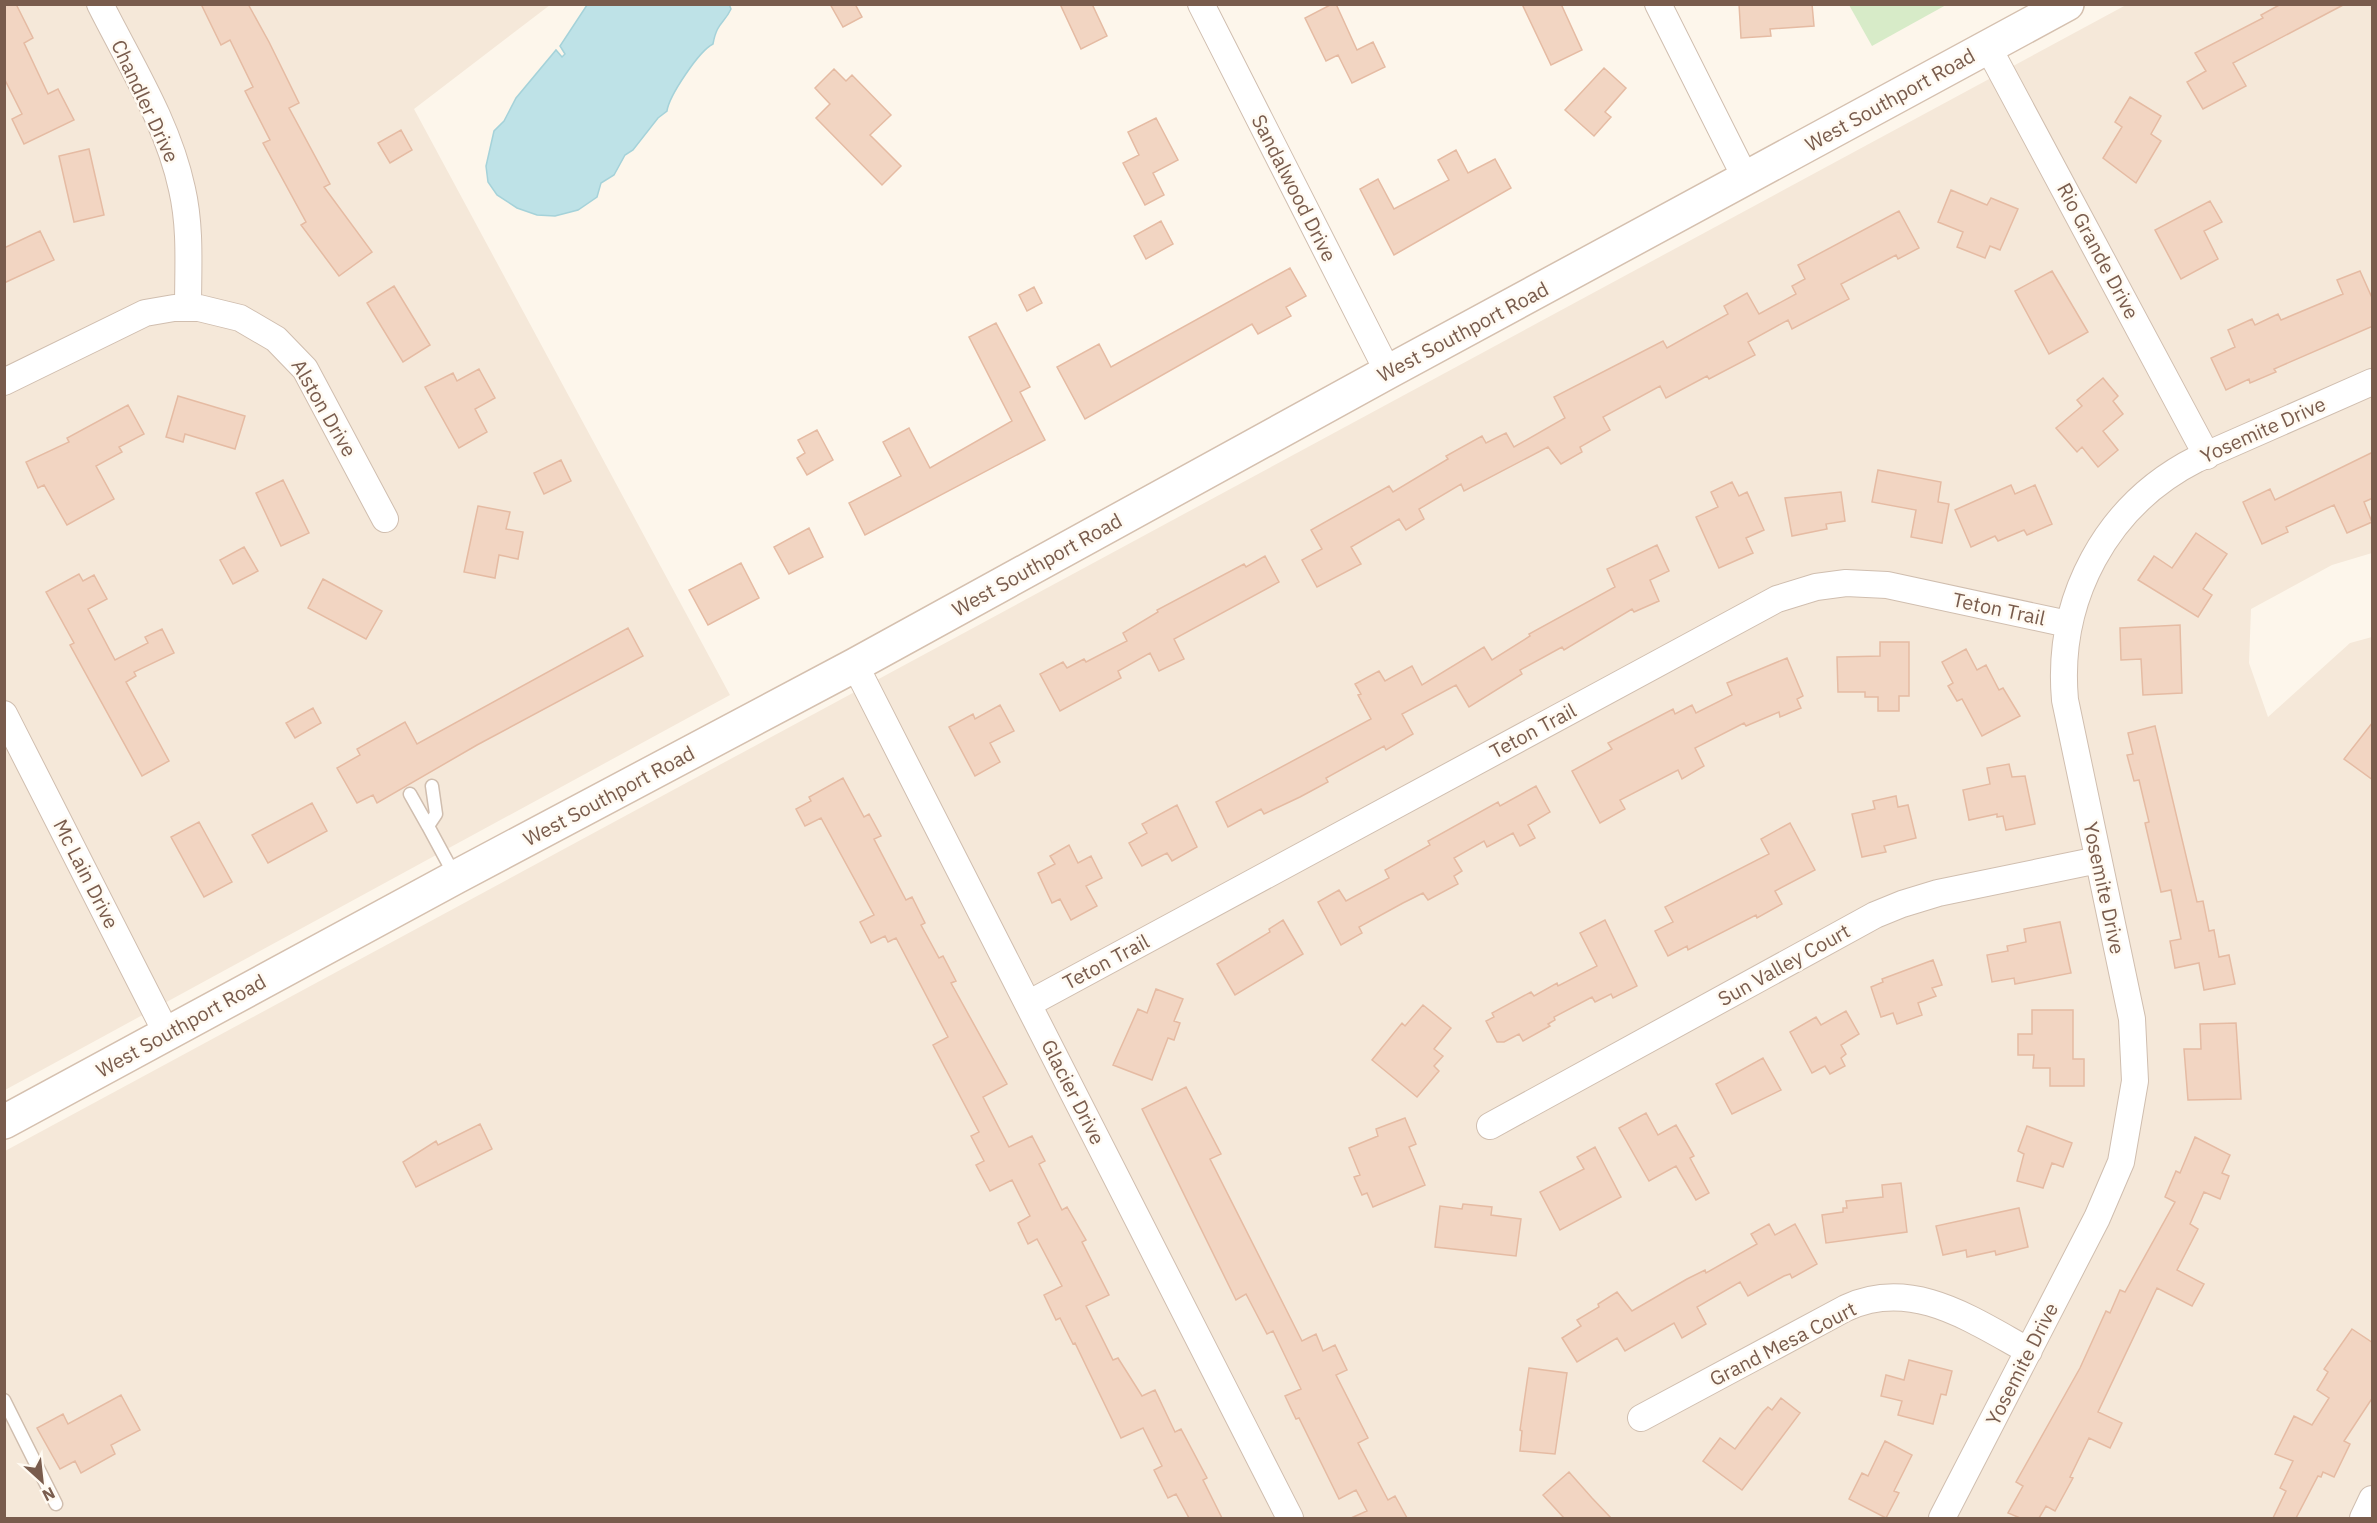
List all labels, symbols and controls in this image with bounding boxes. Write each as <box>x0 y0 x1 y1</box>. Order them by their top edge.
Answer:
street label: Chandler Drive <box>105 35 186 166</box>
street label: West Southport Road <box>1800 42 1980 158</box>
street label: Sandalwood Drive <box>1246 110 1343 266</box>
street label: Rio Grande Drive <box>2051 178 2146 324</box>
street label: West Southport Road <box>1372 275 1553 388</box>
street label: Alston Drive <box>286 354 363 461</box>
street label: Yosemite Drive <box>2196 390 2330 469</box>
street label: West Southport Road <box>947 507 1127 623</box>
street label: Teton Trail <box>1950 586 2048 632</box>
street label: Teton Trail <box>1485 697 1581 765</box>
street label: West Southport Road <box>518 739 699 852</box>
street label: Mc Lain Drive <box>47 815 126 933</box>
street label: Yosemite Drive <box>2077 819 2132 956</box>
street label: Sun Valley Court <box>1713 917 1855 1012</box>
street label: Teton Trail <box>1058 928 1154 996</box>
street label: West Southport Road <box>91 968 271 1084</box>
street label: Glacier Drive <box>1035 1035 1111 1149</box>
street label: Grand Mesa Court <box>1705 1295 1861 1392</box>
street label: Yosemite Drive <box>1979 1298 2064 1430</box>
north arrow <box>12 1451 72 1511</box>
text: N <box>39 1483 59 1506</box>

